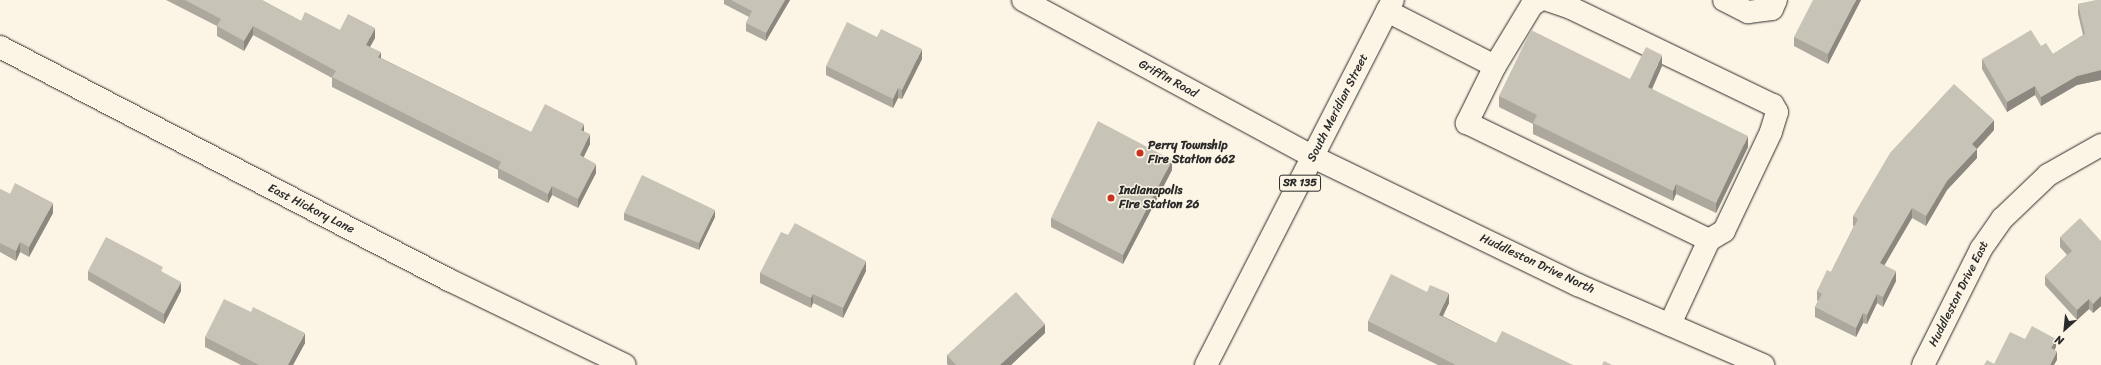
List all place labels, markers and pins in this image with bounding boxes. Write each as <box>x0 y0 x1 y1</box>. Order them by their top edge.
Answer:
place label: Perry Township Fire Station 662 <box>1148 139 1236 167</box>
marker: Perry Township Fire Station 662 <box>1135 148 1145 158</box>
place label: Indianapolis Fire Station 26 <box>1119 184 1200 212</box>
marker: Indianapolis Fire Station 26 <box>1106 193 1116 203</box>

